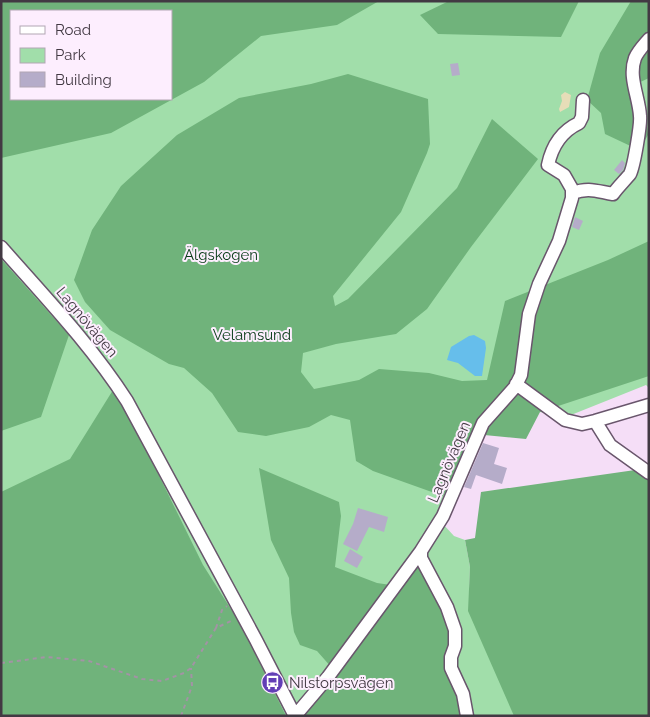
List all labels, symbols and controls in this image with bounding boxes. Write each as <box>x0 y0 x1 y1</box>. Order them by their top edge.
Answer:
legend <box>10 10 172 100</box>
text: Road <box>55 21 91 39</box>
text: Park <box>55 46 86 64</box>
text: Building <box>55 71 112 89</box>
park label: Älgskogen <box>184 245 258 264</box>
street label: Lagnövägen <box>52 283 122 361</box>
park label: Velamsund <box>213 326 291 344</box>
street label: Lagnövägen <box>424 419 474 505</box>
bus stop icon: Nilstorpsvägen <box>261 671 285 695</box>
place label: Nilstorpsvägen <box>289 674 393 692</box>

